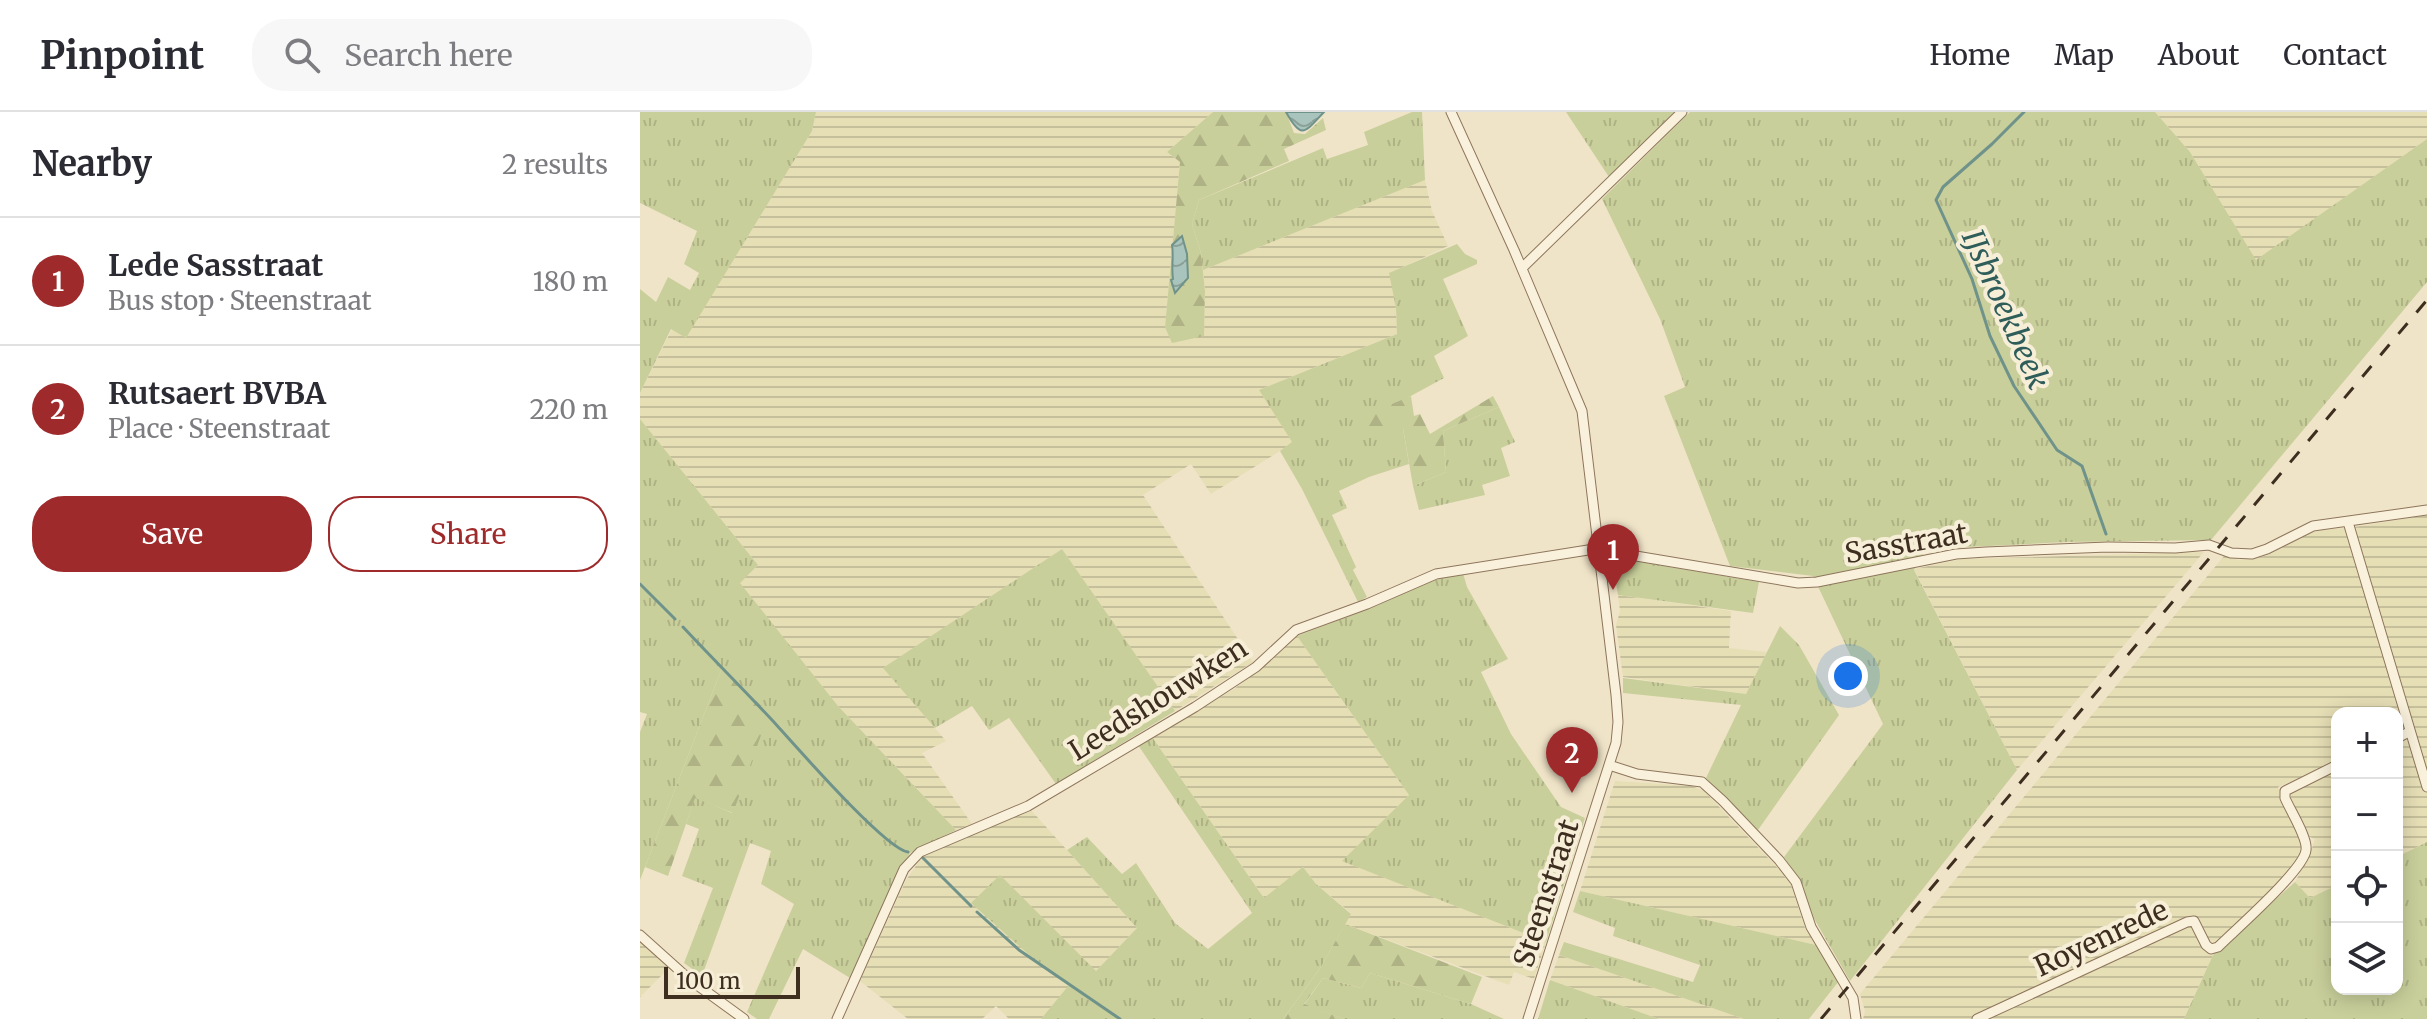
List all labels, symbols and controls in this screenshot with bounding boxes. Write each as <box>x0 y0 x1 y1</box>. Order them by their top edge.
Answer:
search box <box>252 19 812 91</box>
text: Pinpoint <box>40 32 204 79</box>
icon: search <box>280 33 324 77</box>
text: Search here <box>344 36 513 74</box>
text: Home <box>1929 37 2010 73</box>
text: Map <box>2054 37 2114 73</box>
text: About <box>2158 37 2239 73</box>
text: Contact <box>2283 37 2387 73</box>
text: Nearby <box>32 143 152 185</box>
text: 2 results <box>502 148 608 181</box>
water label: IJsbroekbeek <box>1954 223 2058 395</box>
text: Lede Sasstraat <box>108 246 323 284</box>
text: 1 <box>52 265 64 298</box>
text: 180 m <box>533 265 608 298</box>
text: Bus stop · Steenstraat <box>108 284 372 317</box>
text: Rutsaert BVBA <box>108 374 326 412</box>
text: 2 <box>50 393 66 426</box>
text: 220 m <box>529 393 608 426</box>
text: Place · Steenstraat <box>108 412 330 445</box>
button: Save <box>32 496 312 572</box>
button: Share <box>328 496 608 572</box>
street label: Sasstraat <box>1842 514 1970 571</box>
pin: 1 <box>1587 524 1639 590</box>
street label: Leedshouwken <box>1062 630 1254 768</box>
your location <box>1828 656 1868 696</box>
map controls <box>2331 707 2403 995</box>
button: + <box>2331 707 2403 779</box>
pin: 2 <box>1546 727 1598 793</box>
button: − <box>2331 779 2403 851</box>
street label: Steenstraat <box>1505 815 1587 971</box>
button: locate <box>2331 851 2403 923</box>
street label: Royenrede <box>2029 891 2173 985</box>
button: layers <box>2331 923 2403 995</box>
scale bar <box>664 963 800 999</box>
text: 100 m <box>676 967 741 995</box>

